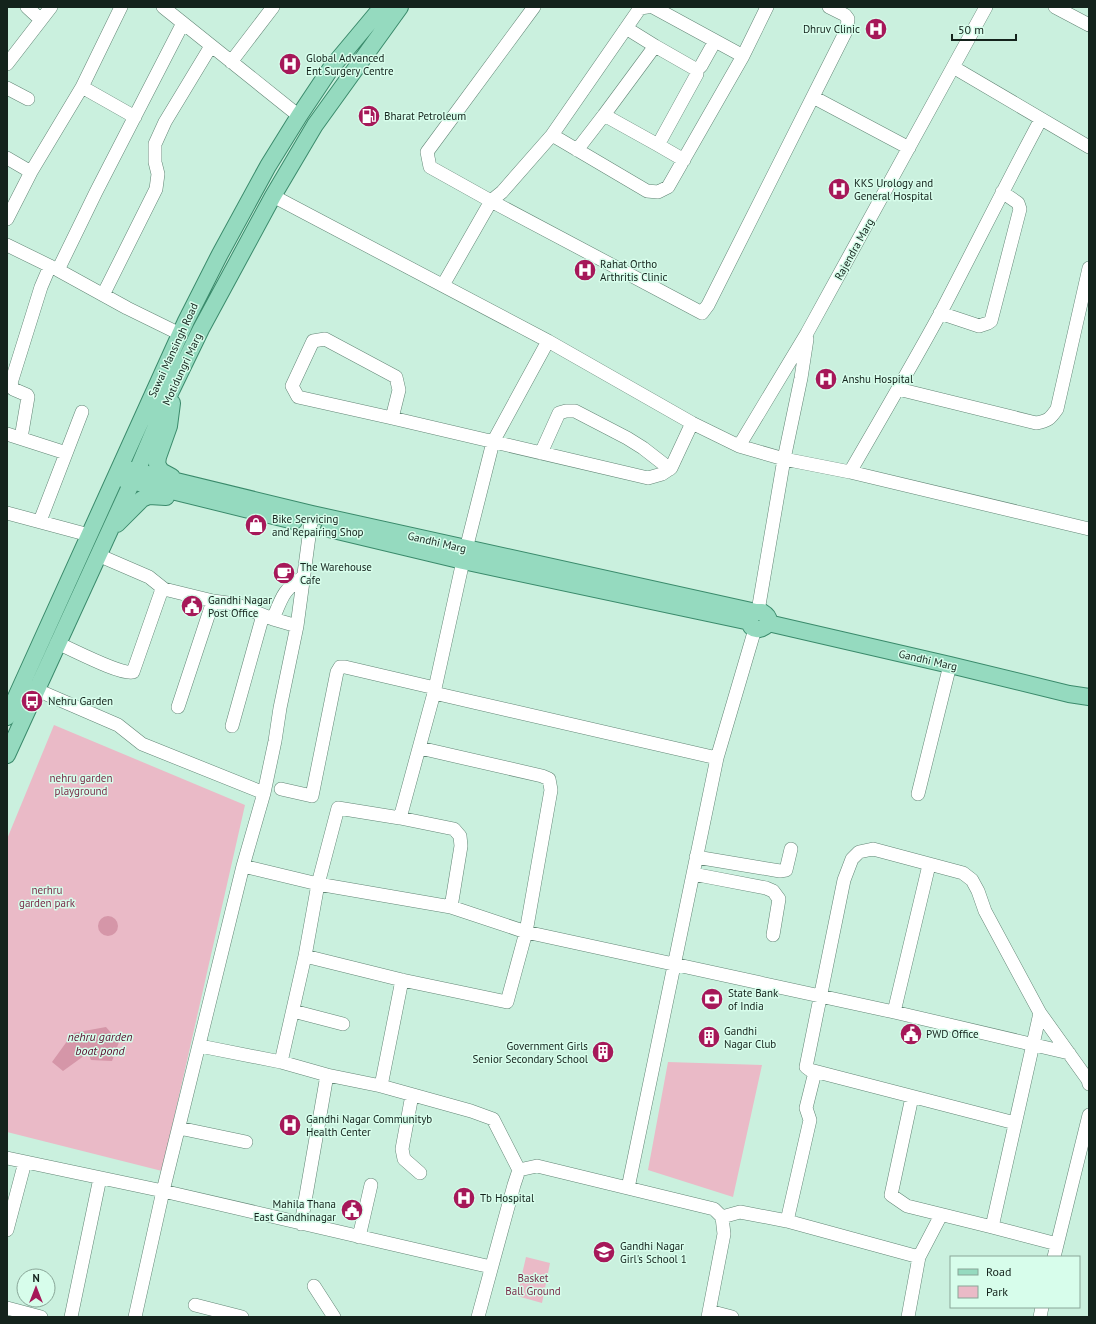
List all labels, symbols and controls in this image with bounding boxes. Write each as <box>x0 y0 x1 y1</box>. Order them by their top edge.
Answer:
hospital icon: Dhruv Clinic <box>863 16 889 42</box>
scale bar <box>952 16 1016 42</box>
place label: Dhruv Clinic <box>803 22 860 36</box>
text: 50 m <box>958 22 984 37</box>
hospital icon: Global Advanced Ent Surgery Centre <box>277 51 303 77</box>
place label: Global Advanced Ent Surgery Centre <box>306 51 394 78</box>
fuel station icon: Bharat Petroleum <box>356 103 382 129</box>
place label: Bharat Petroleum <box>384 109 466 123</box>
hospital icon: KKS Urology and General Hospital <box>826 176 852 202</box>
place label: KKS Urology and General Hospital <box>854 176 933 203</box>
street label: Rajendra Marg <box>831 216 877 282</box>
hospital icon: Rahat Ortho Arthritis Clinic <box>572 257 598 283</box>
place label: Rahat Ortho Arthritis Clinic <box>600 257 668 284</box>
street label: Sawai Mansingh Road <box>145 300 201 399</box>
street label: Motidungri Marg <box>159 330 205 408</box>
hospital icon: Anshu Hospital <box>813 366 839 392</box>
place label: Anshu Hospital <box>842 372 914 386</box>
shop icon: Bike Servicing and Repairing Shop <box>243 512 269 538</box>
place label: Bike Servicing and Repairing Shop <box>272 512 364 539</box>
street label: Gandhi Marg <box>406 528 468 556</box>
cafe icon: The Warehouse Cafe <box>271 560 297 586</box>
place label: The Warehouse Cafe <box>300 560 372 587</box>
public building icon: Gandhi Nagar Post Office <box>179 593 205 619</box>
place label: Gandhi Nagar Post Office <box>208 593 272 620</box>
street label: Gandhi Marg <box>897 646 959 674</box>
bus stop icon: Nehru Garden <box>19 688 45 714</box>
place label: Nehru Garden <box>48 694 113 708</box>
park label: nehru garden playground <box>50 771 112 798</box>
park label: nerhru garden park <box>19 883 76 910</box>
bank icon: State Bank of India <box>699 986 725 1012</box>
place label: State Bank of India <box>728 986 779 1013</box>
public building icon: PWD Office <box>898 1021 924 1047</box>
building icon: Gandhi Nagar Club <box>696 1024 722 1050</box>
place label: Gandhi Nagar Club <box>724 1024 776 1051</box>
place label: PWD Office <box>926 1027 979 1041</box>
water label: nehru garden boat pond <box>67 1029 133 1058</box>
place label: Government Girls Senior Secondary School <box>473 1039 589 1066</box>
building icon: Government Girls Senior Secondary School <box>590 1039 616 1065</box>
hospital icon: Gandhi Nagar Communityb Health Center <box>277 1112 303 1138</box>
place label: Gandhi Nagar Communityb Health Center <box>306 1112 432 1139</box>
hospital icon: Tb Hospital <box>451 1185 477 1211</box>
place label: Tb Hospital <box>480 1191 535 1205</box>
place label: Mahila Thana East Gandhinagar <box>254 1197 336 1224</box>
public building icon: Mahila Thana East Gandhinagar <box>339 1197 365 1223</box>
school or university icon: Gandhi Nagar Girl's School 1 <box>591 1239 617 1265</box>
place label: Gandhi Nagar Girl's School 1 <box>620 1239 687 1266</box>
legend <box>950 1256 1080 1308</box>
text: Road <box>986 1264 1011 1279</box>
north arrow <box>16 1268 56 1308</box>
text: N <box>32 1271 40 1285</box>
park label: Basket Ball Ground <box>505 1271 561 1298</box>
text: Park <box>986 1284 1008 1299</box>

